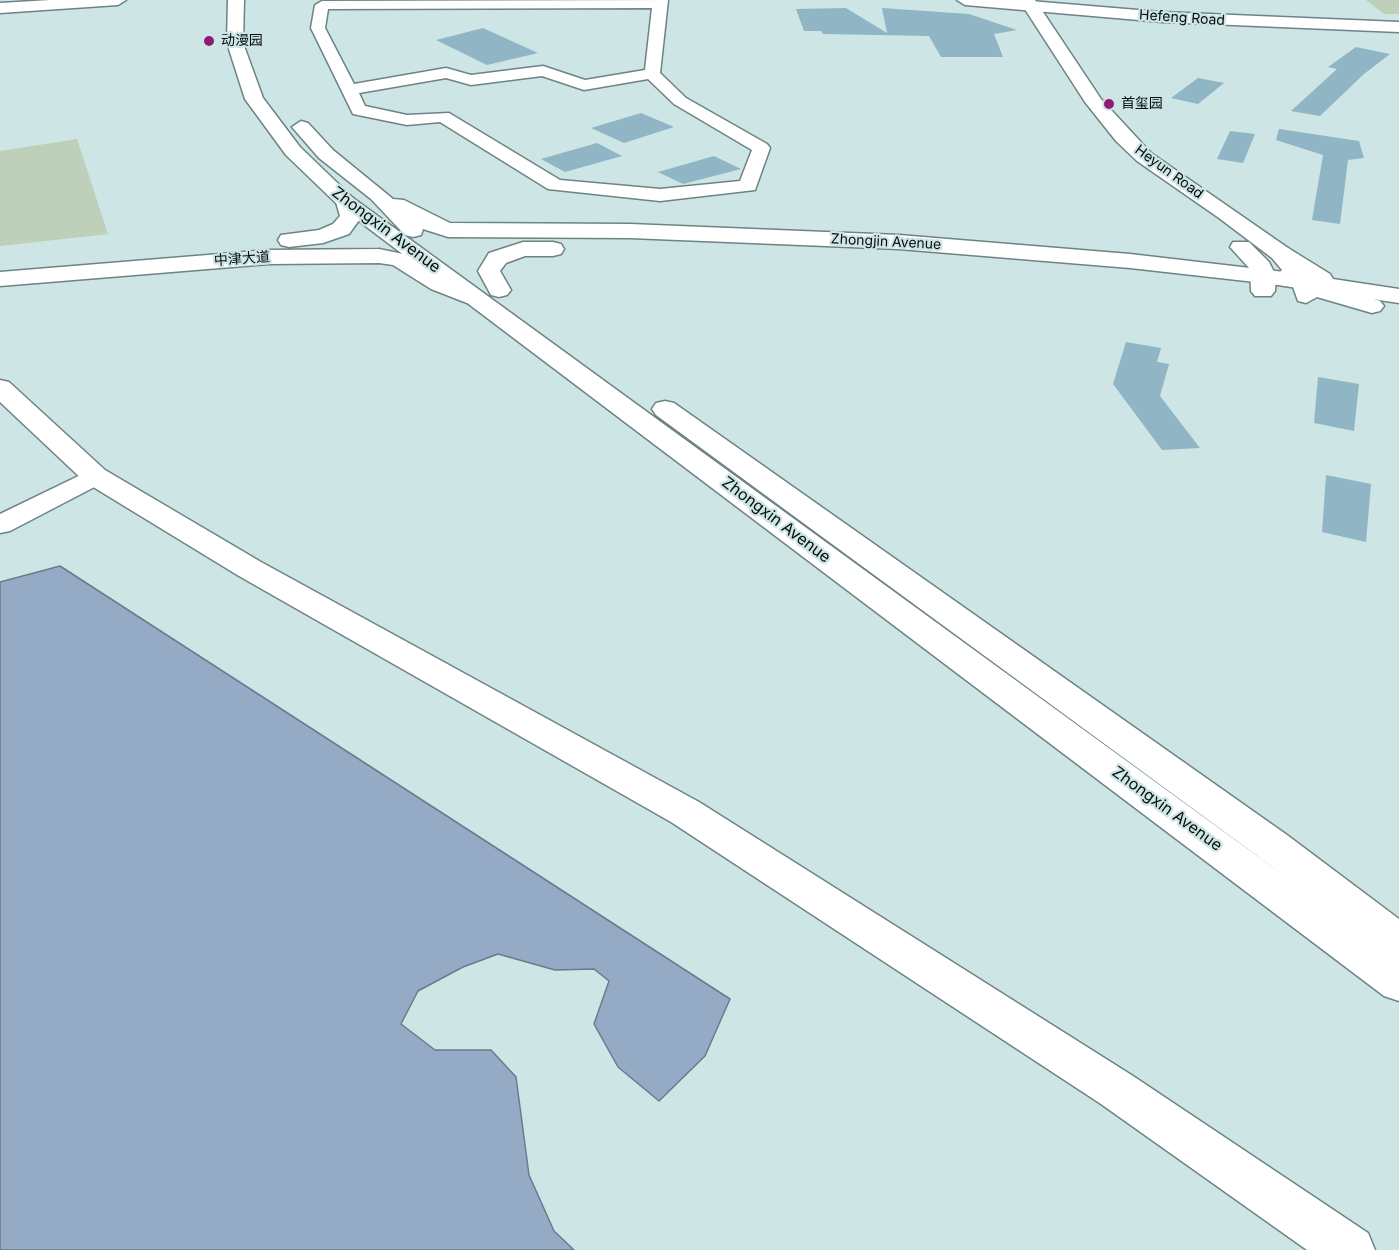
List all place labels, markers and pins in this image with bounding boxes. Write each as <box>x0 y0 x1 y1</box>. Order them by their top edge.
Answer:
place label: 动漫园 <box>221 33 263 49</box>
marker: 动漫园 <box>202 34 216 48</box>
place label: 首玺园 <box>1121 96 1163 112</box>
marker: 首玺园 <box>1102 97 1116 111</box>

